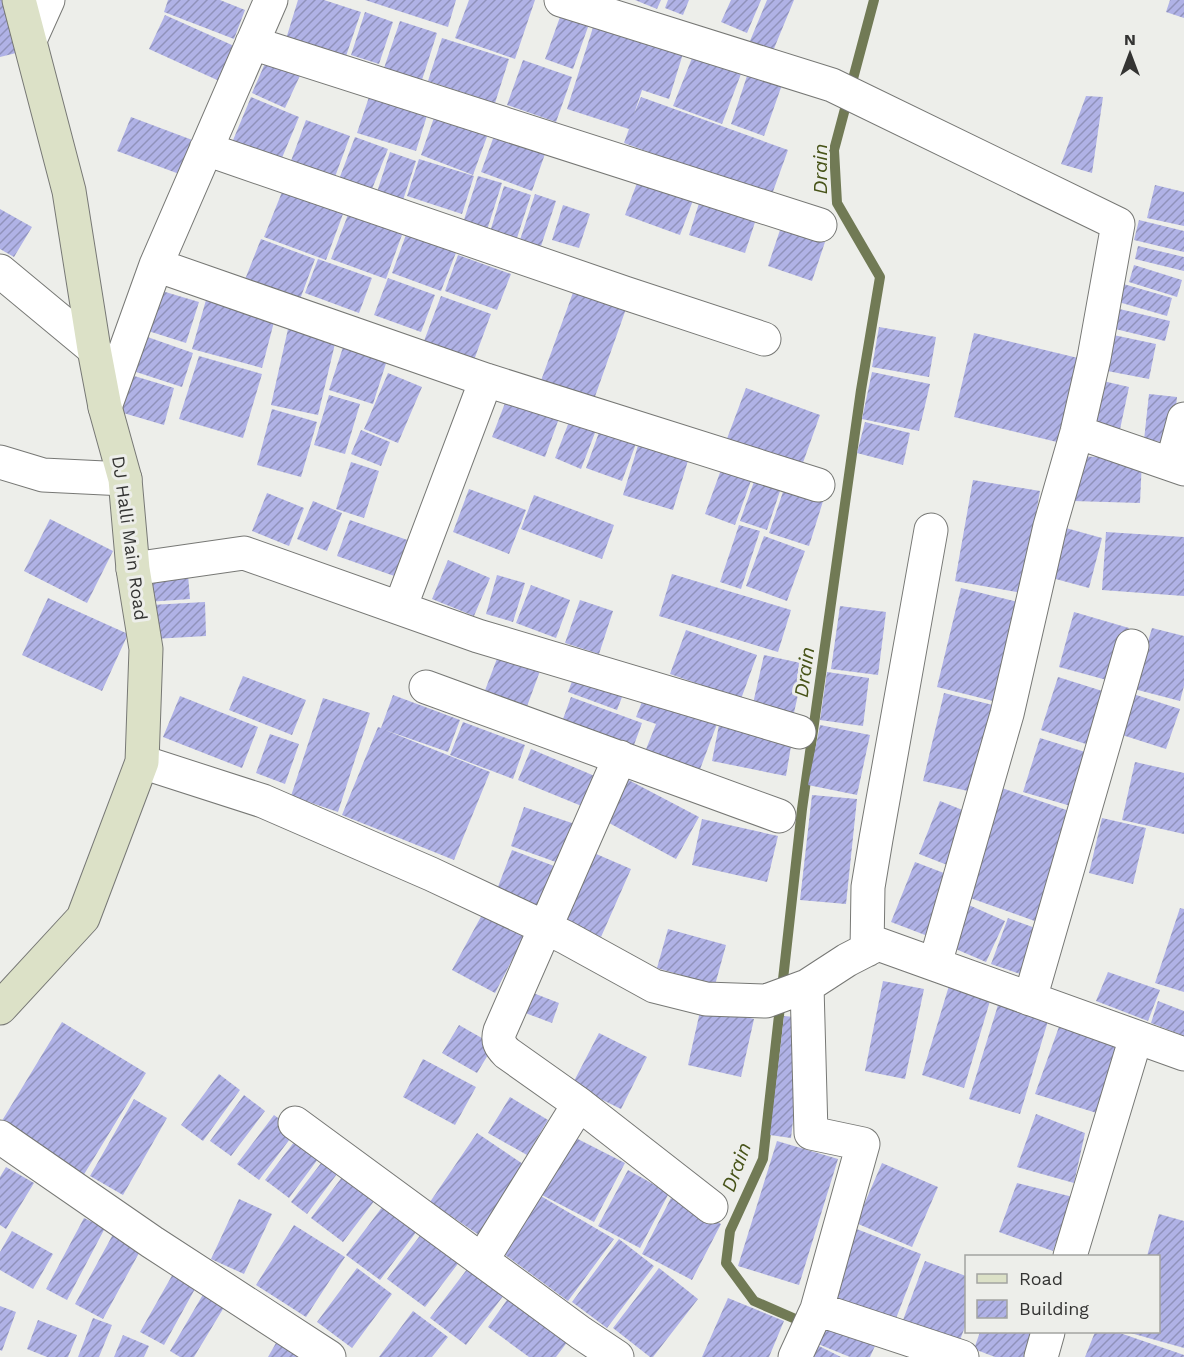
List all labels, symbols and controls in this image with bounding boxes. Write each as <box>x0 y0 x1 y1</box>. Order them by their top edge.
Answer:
north arrow <box>1100 24 1160 84</box>
text: N <box>1124 30 1136 49</box>
water label: Drain <box>808 144 832 194</box>
street label: DJ Halli Main Road <box>108 454 152 622</box>
water label: Drain <box>789 645 819 699</box>
water label: Drain <box>716 1139 756 1195</box>
legend <box>965 1255 1160 1333</box>
text: Road <box>1019 1268 1063 1289</box>
text: Building <box>1019 1298 1089 1319</box>

